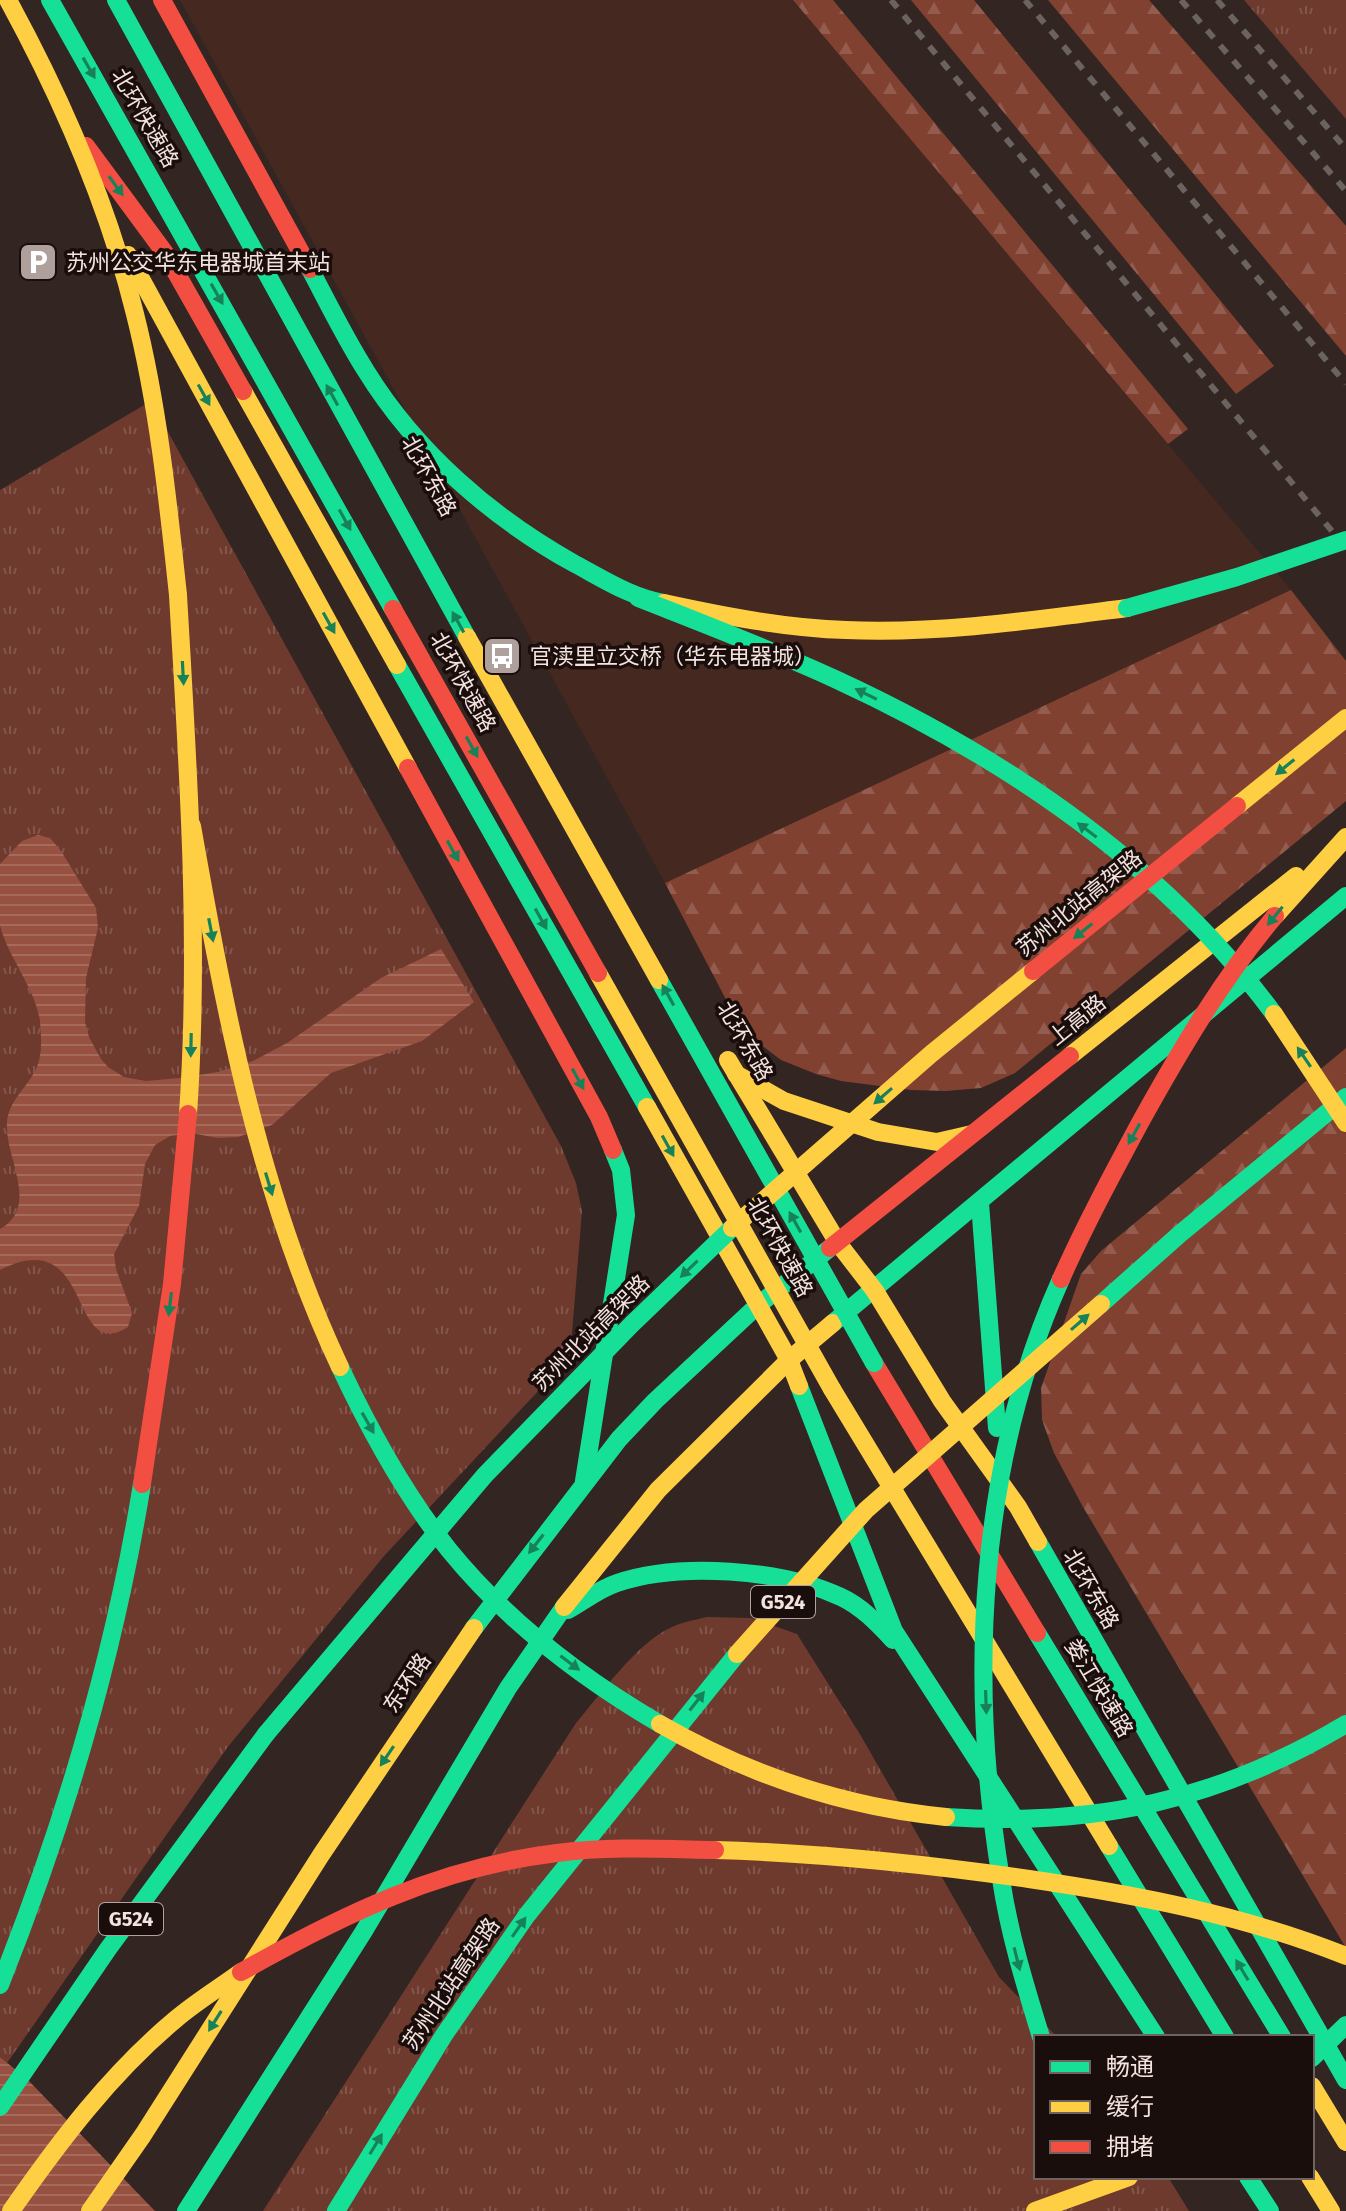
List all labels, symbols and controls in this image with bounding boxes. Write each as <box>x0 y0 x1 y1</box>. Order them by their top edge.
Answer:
one-way arrow <box>82 57 96 79</box>
street label: 北环快速路 <box>106 64 184 172</box>
one-way arrow <box>107 176 123 196</box>
parking icon: 苏州公交华东电器城首末站 <box>17 241 59 283</box>
place label: 苏州公交华东电器城首末站 <box>66 249 330 276</box>
one-way arrow <box>210 283 224 305</box>
one-way arrow <box>197 383 211 406</box>
one-way arrow <box>325 384 339 406</box>
street label: 北环东路 <box>396 431 462 521</box>
one-way arrow <box>338 509 352 532</box>
one-way arrow <box>451 611 465 633</box>
one-way arrow <box>321 612 335 634</box>
street label: 北环快速路 <box>425 627 501 737</box>
bus stop icon: 官渎里立交桥（华东电器城） <box>481 635 523 677</box>
place label: 官渎里立交桥（华东电器城） <box>530 643 816 670</box>
one-way arrow <box>176 661 189 686</box>
one-way arrow <box>854 687 877 701</box>
one-way arrow <box>465 736 479 758</box>
one-way arrow <box>1276 758 1296 775</box>
one-way arrow <box>1076 822 1098 838</box>
one-way arrow <box>446 840 460 862</box>
street label: 苏州北站高架路 <box>1011 844 1147 962</box>
one-way arrow <box>1267 906 1284 926</box>
one-way arrow <box>533 908 547 930</box>
one-way arrow <box>206 918 218 943</box>
one-way arrow <box>1073 922 1094 939</box>
one-way arrow <box>661 984 674 1007</box>
street label: 上高路 <box>1043 989 1111 1051</box>
street label: 北环东路 <box>711 996 779 1086</box>
one-way arrow <box>185 1033 198 1058</box>
one-way arrow <box>1298 1046 1312 1068</box>
one-way arrow <box>571 1068 585 1090</box>
one-way arrow <box>873 1087 893 1104</box>
one-way arrow <box>1127 1123 1141 1145</box>
one-way arrow <box>660 1135 674 1157</box>
one-way arrow <box>263 1172 276 1196</box>
street label: 北环快速路 <box>742 1192 818 1302</box>
one-way arrow <box>788 1211 802 1233</box>
one-way arrow <box>680 1260 699 1278</box>
street label: 苏州北站高架路 <box>527 1269 655 1397</box>
one-way arrow <box>163 1292 176 1317</box>
one-way arrow <box>1070 1314 1090 1331</box>
one-way arrow <box>361 1412 375 1434</box>
one-way arrow <box>528 1533 545 1554</box>
street label: 北环东路 <box>1057 1544 1125 1634</box>
road number: G524 <box>751 1586 815 1618</box>
street label: 娄江快速路 <box>1059 1634 1139 1742</box>
street label: 东环路 <box>377 1648 437 1718</box>
one-way arrow <box>560 1655 580 1671</box>
one-way arrow <box>979 1690 992 1715</box>
one-way arrow <box>688 1691 705 1711</box>
one-way arrow <box>380 1746 395 1767</box>
road number: G524 <box>99 1903 163 1935</box>
street label: 苏州北站高架路 <box>397 1913 505 2055</box>
one-way arrow <box>511 1916 526 1937</box>
one-way arrow <box>1011 1947 1024 1972</box>
one-way arrow <box>1235 1959 1249 1981</box>
one-way arrow <box>208 2010 222 2032</box>
legend <box>1034 2035 1314 2179</box>
text: 畅通 <box>1106 2053 1154 2081</box>
text: 缓行 <box>1106 2093 1154 2121</box>
one-way arrow <box>369 2133 383 2155</box>
text: 拥堵 <box>1106 2133 1154 2161</box>

